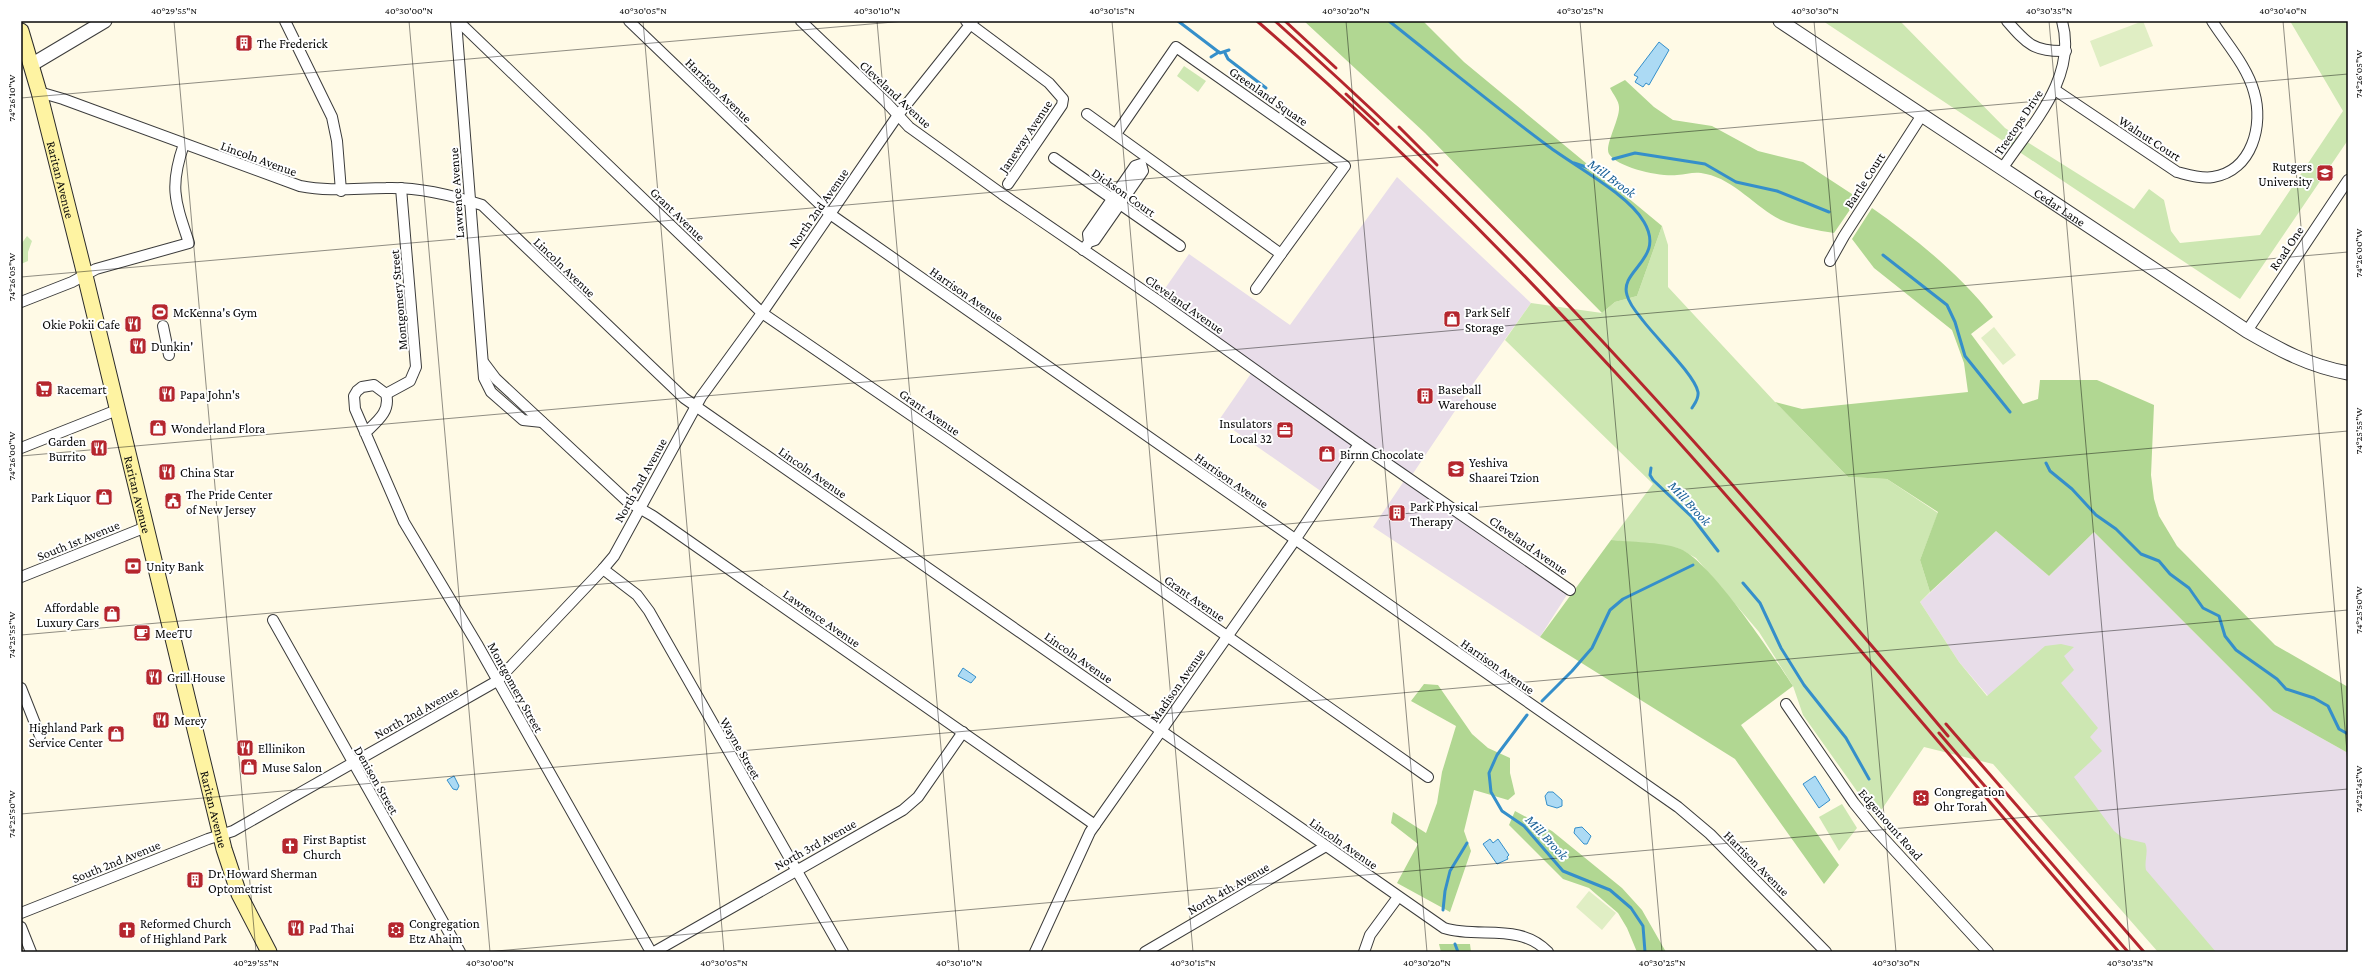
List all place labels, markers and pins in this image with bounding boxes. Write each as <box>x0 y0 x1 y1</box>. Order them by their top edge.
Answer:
building icon: The Frederick <box>234 33 254 53</box>
place label: The Frederick <box>257 36 329 51</box>
place label: Rutgers University <box>2258 159 2313 189</box>
school or university icon: Rutgers University <box>2315 163 2335 183</box>
sports icon: McKenna's Gym <box>150 302 170 322</box>
place label: McKenna's Gym <box>173 305 258 320</box>
place label: Park Self Storage <box>1465 305 1511 335</box>
shop icon: Park Self Storage <box>1442 309 1462 329</box>
restaurant icon: Okie Pokii Cafe <box>123 314 143 334</box>
place label: Okie Pokii Cafe <box>42 317 120 332</box>
restaurant icon: Dunkin' <box>128 336 148 356</box>
place label: Dunkin' <box>151 339 193 354</box>
supermarket icon: Racemart <box>34 379 54 399</box>
place label: Racemart <box>57 382 107 397</box>
place label: Baseball Warehouse <box>1438 382 1497 412</box>
restaurant icon: Papa John's <box>157 384 177 404</box>
building icon: Baseball Warehouse <box>1415 386 1435 406</box>
place label: Papa John's <box>180 387 240 402</box>
place label: Insulators Local 32 <box>1219 416 1272 446</box>
shop icon: Wonderland Flora <box>148 418 168 438</box>
office icon: Insulators Local 32 <box>1275 420 1295 440</box>
place label: Wonderland Flora <box>171 421 265 436</box>
place label: Garden Burrito <box>48 434 86 464</box>
restaurant icon: Garden Burrito <box>89 438 109 458</box>
shop icon: Birnn Chocolate <box>1317 444 1337 464</box>
place label: Birnn Chocolate <box>1340 447 1424 462</box>
place label: Yeshiva Shaarei Tzion <box>1469 455 1539 485</box>
school or university icon: Yeshiva Shaarei Tzion <box>1446 459 1466 479</box>
restaurant icon: China Star <box>157 462 177 482</box>
place label: China Star <box>180 465 235 480</box>
shop icon: Park Liquor <box>94 487 114 507</box>
place label: The Pride Center of New Jersey <box>186 487 273 517</box>
place label: Park Liquor <box>31 490 91 505</box>
public building icon: The Pride Center of New Jersey <box>163 491 183 511</box>
place label: Park Physical Therapy <box>1410 499 1479 529</box>
building icon: Park Physical Therapy <box>1387 503 1407 523</box>
bank icon: Unity Bank <box>123 556 143 576</box>
place label: Unity Bank <box>146 559 205 574</box>
place label: Affordable Luxury Cars <box>37 600 99 630</box>
shop icon: Affordable Luxury Cars <box>102 604 122 624</box>
cafe icon: MeeTU <box>132 623 152 643</box>
place label: MeeTU <box>155 626 193 641</box>
restaurant icon: Grill House <box>144 667 164 687</box>
place label: Grill House <box>167 670 225 685</box>
restaurant icon: Merey <box>151 710 171 730</box>
place label: Merey <box>174 713 208 728</box>
place label: Highland Park Service Center <box>29 720 104 750</box>
shop icon: Highland Park Service Center <box>106 724 126 744</box>
restaurant icon: Ellinikon <box>235 738 255 758</box>
place label: Ellinikon <box>258 741 305 756</box>
shop icon: Muse Salon <box>239 757 259 777</box>
place label: Muse Salon <box>262 760 322 775</box>
place label: Congregation Ohr Torah <box>1934 784 2005 814</box>
synagogue icon: Congregation Ohr Torah <box>1911 788 1931 808</box>
place label: First Baptist Church <box>303 832 367 862</box>
church icon: First Baptist Church <box>280 836 300 856</box>
place label: Dr. Howard Sherman Optometrist <box>208 866 317 896</box>
building icon: Dr. Howard Sherman Optometrist <box>185 870 205 890</box>
place label: Reformed Church of Highland Park <box>140 916 231 946</box>
place label: Congregation Etz Ahaim <box>409 916 480 946</box>
restaurant icon: Pad Thai <box>286 918 306 938</box>
church icon: Reformed Church of Highland Park <box>117 920 137 940</box>
synagogue icon: Congregation Etz Ahaim <box>386 920 406 940</box>
place label: Pad Thai <box>309 921 355 936</box>

